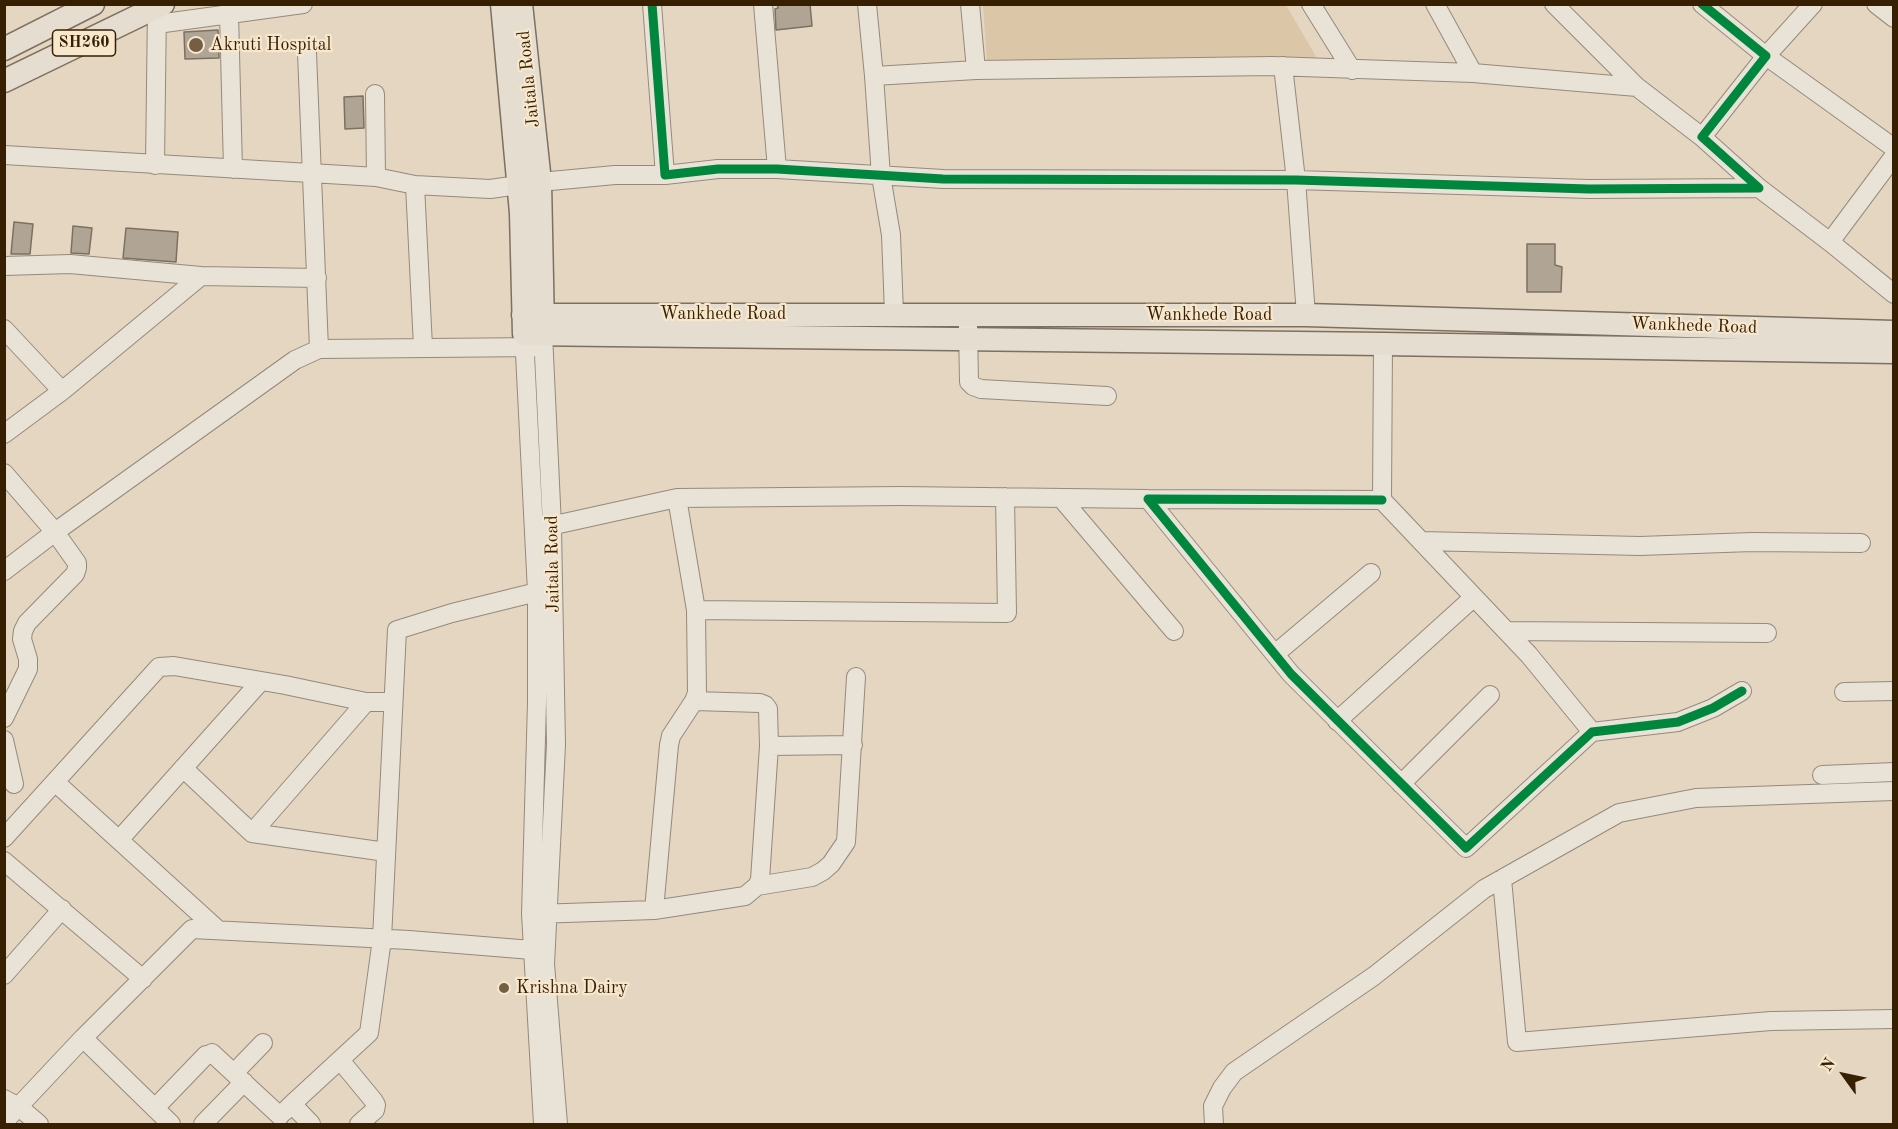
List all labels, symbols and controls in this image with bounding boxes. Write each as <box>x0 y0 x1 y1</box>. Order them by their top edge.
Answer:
street label: Jaitala Road <box>513 29 545 129</box>
road number: SH260 <box>52 30 116 56</box>
place label: Akruti Hospital <box>210 34 331 56</box>
marker: Akruti Hospital <box>187 36 205 54</box>
street label: Wankhede Road <box>660 303 786 325</box>
street label: Wankhede Road <box>1146 304 1272 326</box>
street label: Wankhede Road <box>1630 313 1758 339</box>
street label: Jaitala Road <box>541 515 565 613</box>
place label: Krishna Dairy <box>516 977 628 999</box>
marker: Krishna Dairy <box>497 981 511 995</box>
north arrow <box>1814 1045 1874 1105</box>
text: N <box>1819 1056 1839 1075</box>

